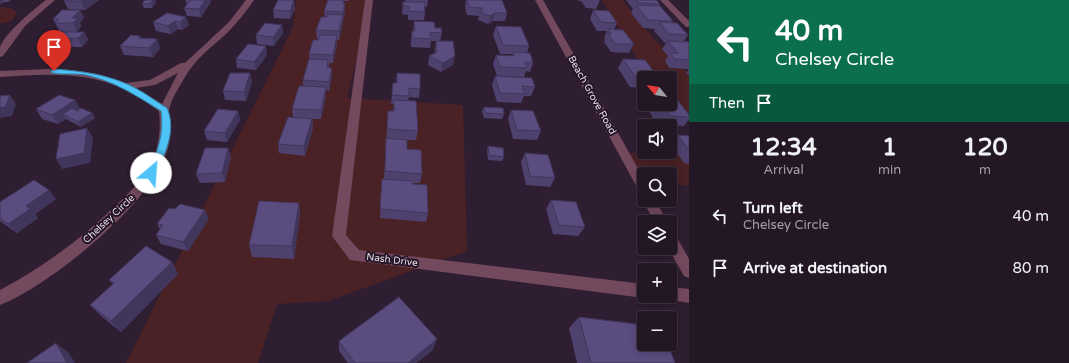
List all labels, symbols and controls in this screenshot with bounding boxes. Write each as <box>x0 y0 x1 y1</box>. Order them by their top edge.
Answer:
text: 40 m <box>775 14 843 48</box>
icon: left <box>709 16 761 68</box>
pin <box>37 30 71 71</box>
icon: arrive <box>43 36 65 58</box>
text: Chelsey Circle <box>775 48 894 70</box>
street label: Beach Grove Road <box>565 54 619 136</box>
north arrow <box>637 71 677 111</box>
map controls <box>637 71 677 351</box>
icon: arrive <box>753 92 775 114</box>
text: Then <box>709 94 745 112</box>
button: sound <box>637 119 677 159</box>
text: 12:34 <box>750 133 817 162</box>
text: 1 <box>882 133 897 162</box>
text: 120 <box>962 133 1008 162</box>
position arrow <box>130 152 172 194</box>
text: Arrival <box>763 162 804 178</box>
text: min <box>878 162 901 178</box>
text: m <box>979 162 991 178</box>
button: search <box>637 167 677 207</box>
street label: Chelsey Circle <box>81 192 138 246</box>
text: Turn left <box>743 199 803 217</box>
icon: left <box>709 205 731 227</box>
text: 40 m <box>1012 207 1049 225</box>
button: layers <box>637 215 677 255</box>
text: Chelsey Circle <box>743 217 829 233</box>
street label: Nash Drive <box>366 251 419 269</box>
icon: arrive <box>709 257 731 279</box>
text: Arrive at destination <box>743 259 887 277</box>
text: 80 m <box>1012 259 1049 277</box>
button: + <box>637 263 677 303</box>
button: − <box>637 311 677 351</box>

